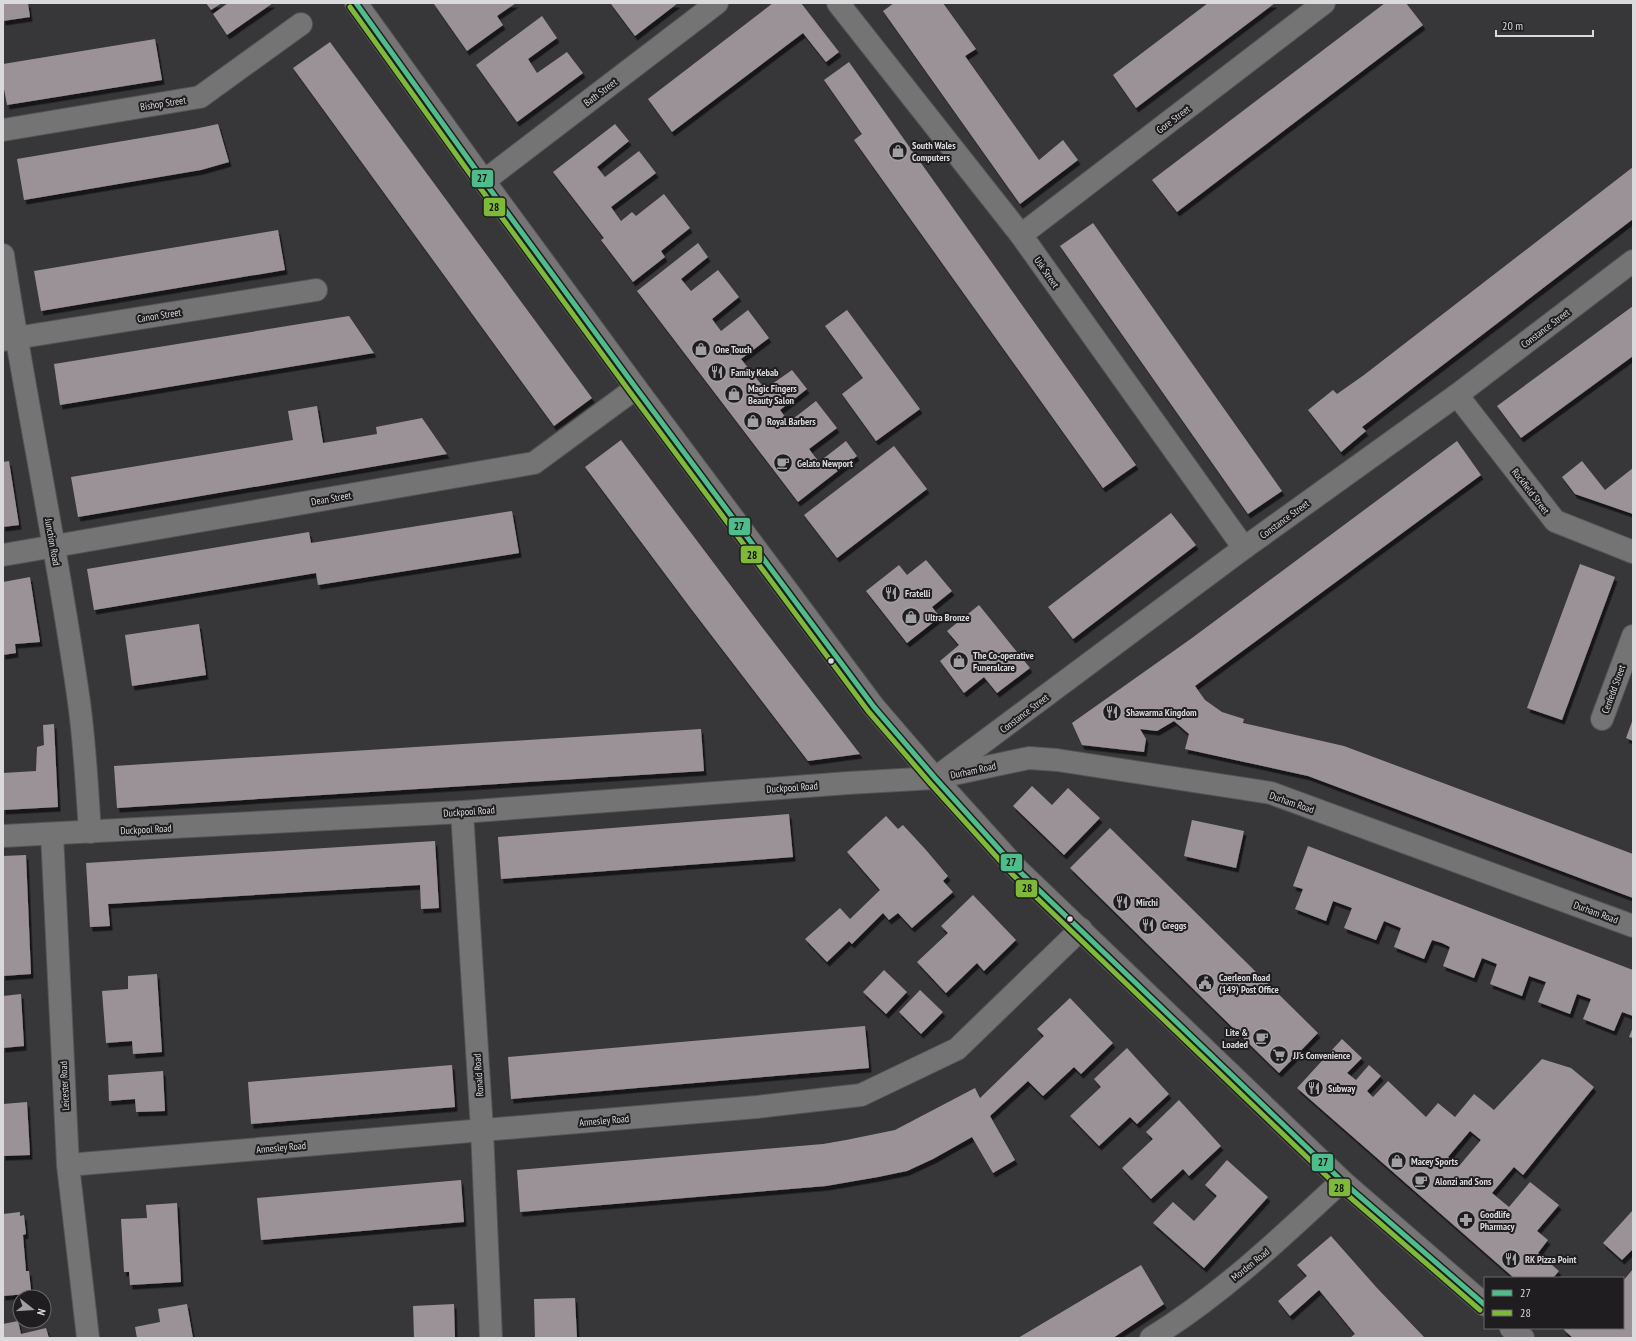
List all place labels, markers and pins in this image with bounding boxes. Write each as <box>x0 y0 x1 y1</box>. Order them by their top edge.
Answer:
place label: South Wales Computers <box>912 139 956 164</box>
shop icon: South Wales Computers <box>887 140 909 162</box>
shop icon: One Touch <box>690 338 712 360</box>
place label: One Touch <box>715 343 752 356</box>
restaurant icon: Family Kebab <box>706 361 728 383</box>
place label: Family Kebab <box>731 366 779 379</box>
place label: Magic Fingers Beauty Salon <box>748 382 797 407</box>
shop icon: Magic Fingers Beauty Salon <box>723 383 745 405</box>
shop icon: Royal Barbers <box>742 410 764 432</box>
place label: Royal Barbers <box>767 415 816 428</box>
cafe icon: Gelato Newport <box>772 452 794 474</box>
place label: Gelato Newport <box>797 457 853 470</box>
restaurant icon: Fratelli <box>880 582 902 604</box>
place label: Fratelli <box>905 587 931 600</box>
shop icon: Ultra Bronze <box>900 606 922 628</box>
place label: Ultra Bronze <box>925 611 969 624</box>
place label: The Co-operative Funeralcare <box>973 649 1034 674</box>
shop icon: The Co-operative Funeralcare <box>948 650 970 672</box>
unlabelled marker <box>826 656 836 666</box>
restaurant icon: Shawarma Kingdom <box>1101 701 1123 723</box>
place label: Shawarma Kingdom <box>1126 706 1197 719</box>
restaurant icon: Mirchi <box>1111 891 1133 913</box>
place label: Mirchi <box>1136 896 1158 909</box>
unlabelled marker <box>1065 914 1075 924</box>
restaurant icon: Greggs <box>1137 914 1159 936</box>
place label: Greggs <box>1162 919 1187 932</box>
place label: Caerleon Road (149) Post Office <box>1219 971 1279 996</box>
public building icon: Caerleon Road (149) Post Office <box>1194 972 1216 994</box>
place label: Lite & Loaded <box>1222 1026 1249 1051</box>
cafe icon: Lite & Loaded <box>1251 1027 1273 1049</box>
supermarket icon: JJ's Convenience <box>1268 1044 1290 1066</box>
place label: JJ's Convenience <box>1292 1049 1350 1062</box>
restaurant icon: Subway <box>1303 1077 1325 1099</box>
place label: Subway <box>1328 1082 1356 1095</box>
shop icon: Macey Sports <box>1386 1150 1408 1172</box>
place label: Macey Sports <box>1411 1155 1458 1168</box>
cafe icon: Alonzi and Sons <box>1410 1170 1432 1192</box>
place label: Alonzi and Sons <box>1434 1175 1492 1188</box>
place label: Goodlife Pharmacy <box>1480 1208 1515 1233</box>
pharmacy icon: Goodlife Pharmacy <box>1455 1209 1477 1231</box>
restaurant icon: RK Pizza Point <box>1500 1248 1522 1270</box>
place label: RK Pizza Point <box>1525 1253 1577 1266</box>

